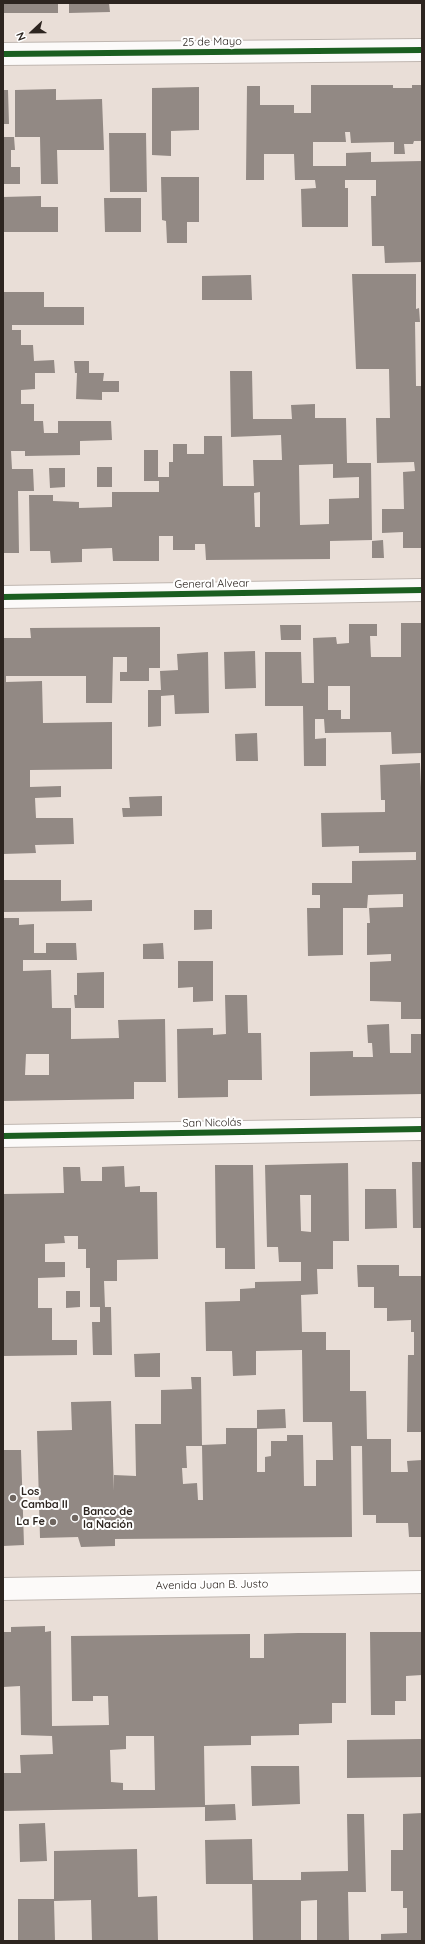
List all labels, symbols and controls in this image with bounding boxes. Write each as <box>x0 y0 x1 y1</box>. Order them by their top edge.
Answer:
north arrow <box>12 12 52 52</box>
text: N <box>13 30 29 43</box>
street label: 25 de Mayo <box>182 35 242 49</box>
street label: General Alvear <box>174 577 250 591</box>
street label: San Nicolás <box>182 1116 242 1130</box>
place label: Los Camba II <box>21 1485 68 1511</box>
marker: Los Camba II <box>8 1493 18 1503</box>
place label: Banco de la Nación <box>83 1505 133 1531</box>
marker: Banco de la Nación <box>70 1513 80 1523</box>
place label: La Fe <box>16 1515 45 1529</box>
marker: La Fe <box>48 1517 58 1527</box>
street label: Avenida Juan B. Justo <box>156 1577 268 1593</box>

